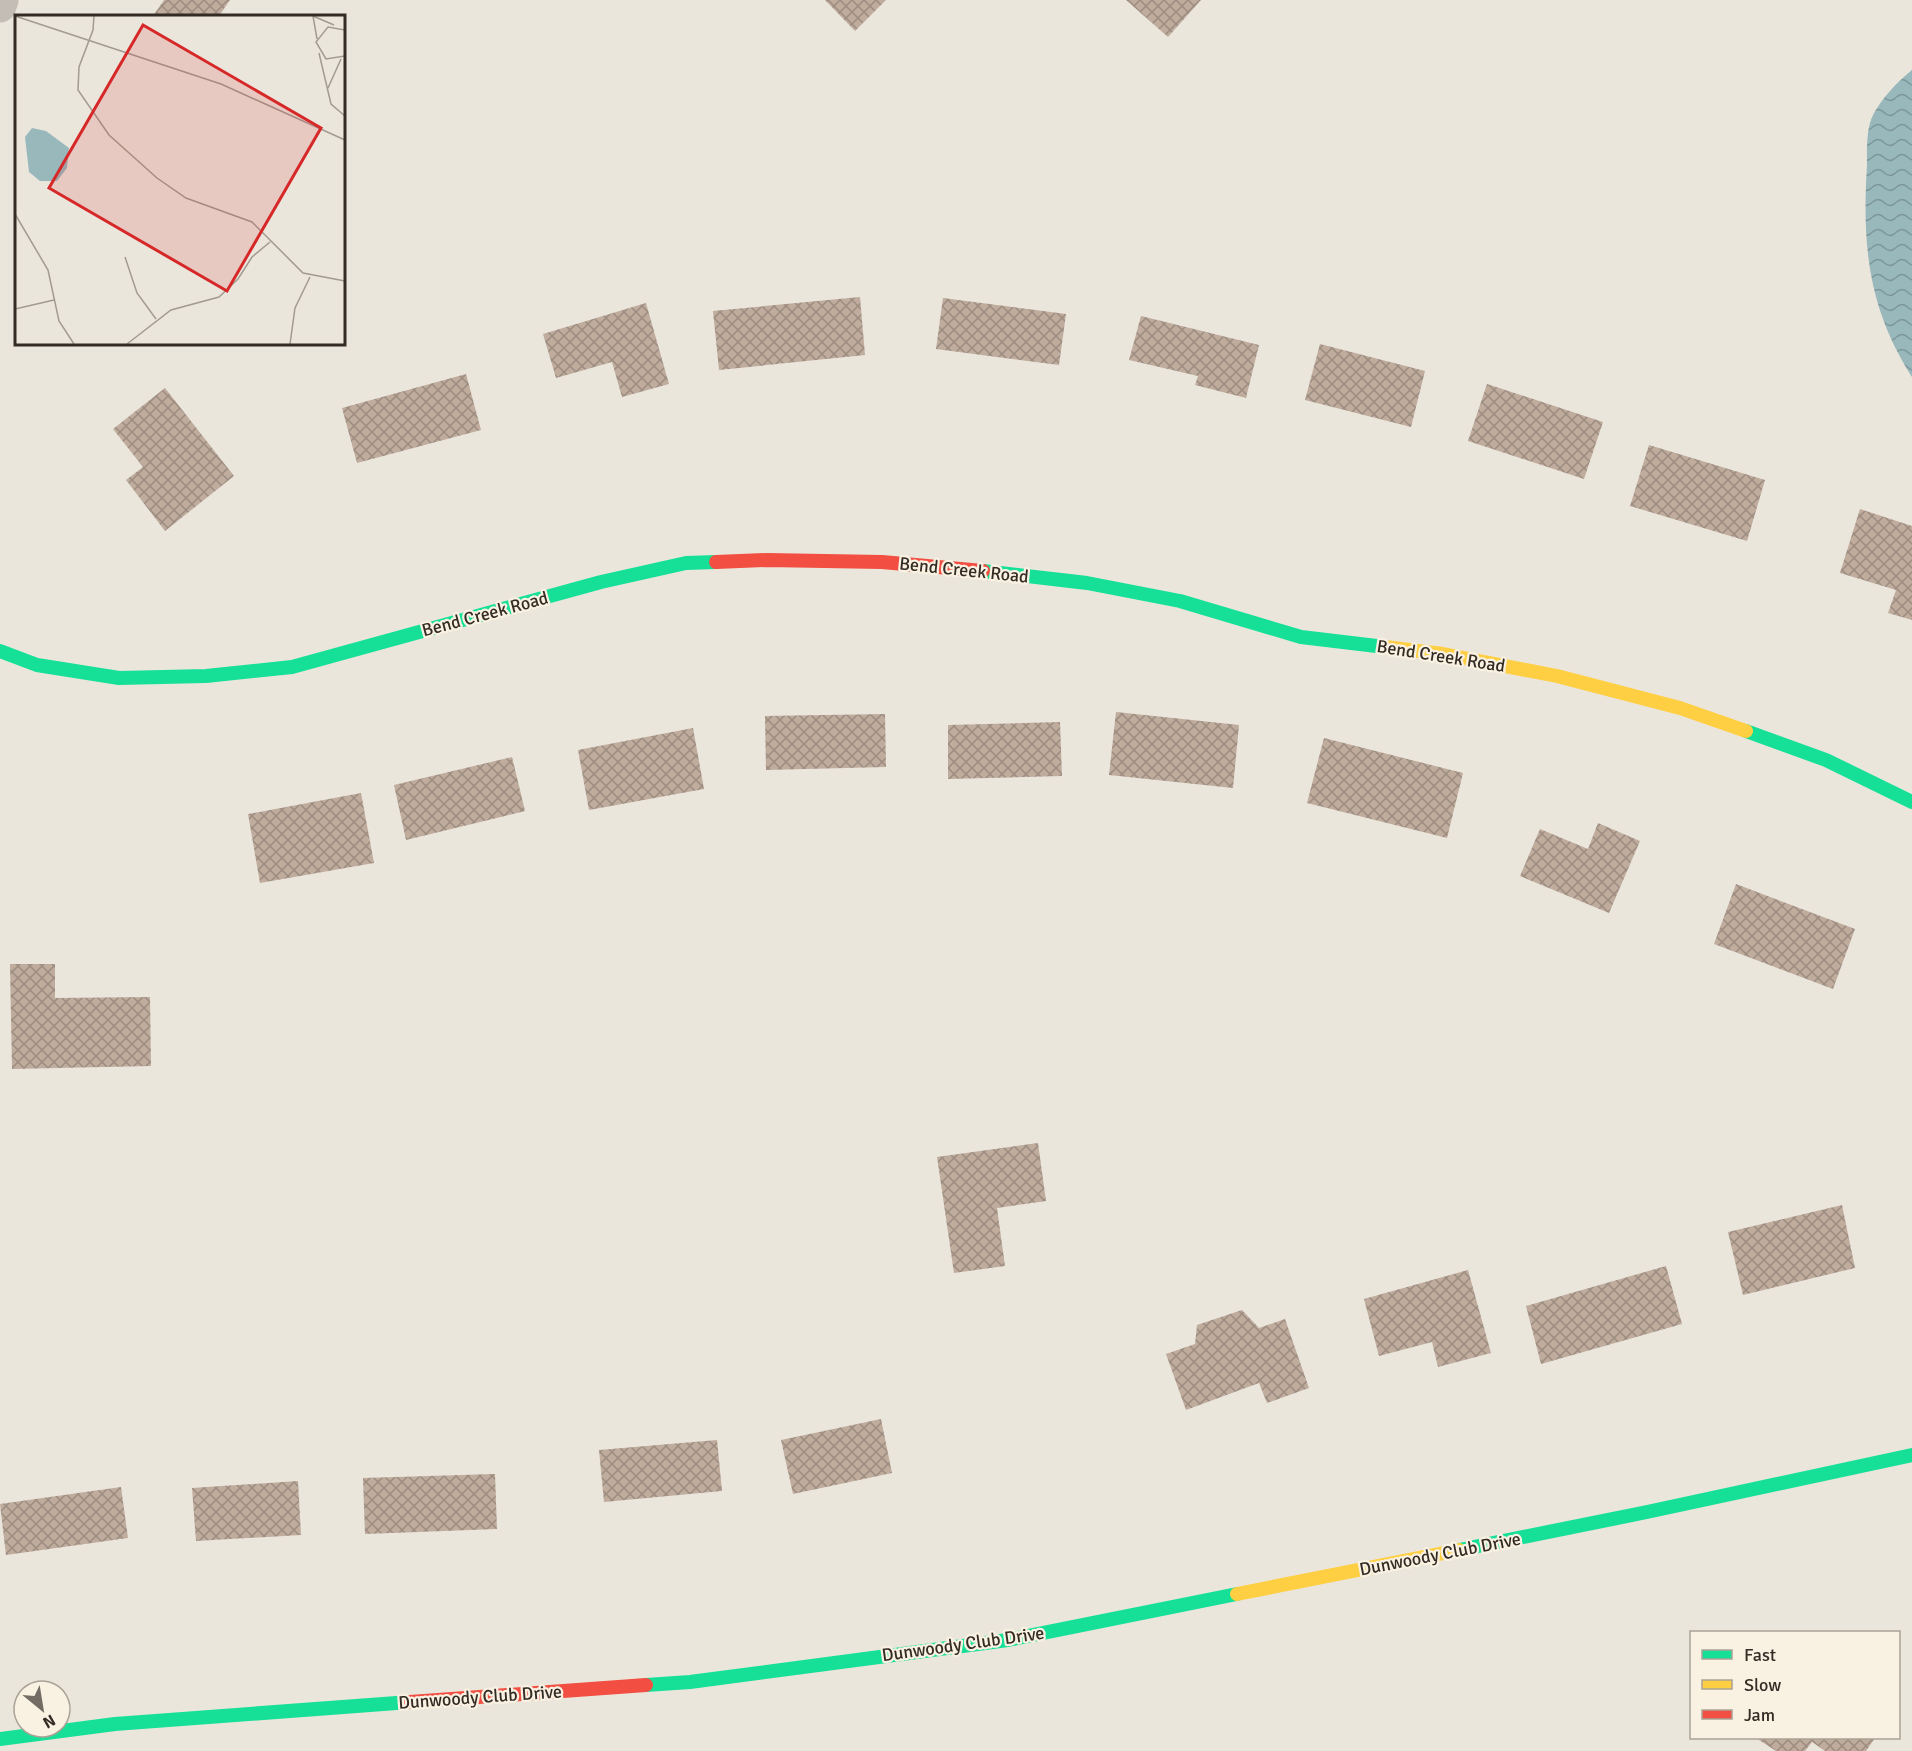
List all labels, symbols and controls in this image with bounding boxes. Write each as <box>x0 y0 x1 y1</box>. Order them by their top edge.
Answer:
inset map <box>15 15 345 345</box>
street label: Bend Creek Road <box>898 552 1030 588</box>
street label: Bend Creek Road <box>419 587 551 641</box>
street label: Bend Creek Road <box>1375 635 1507 677</box>
street label: Dunwoody Club Drive <box>1357 1528 1523 1580</box>
street label: Dunwoody Club Drive <box>880 1622 1046 1666</box>
legend <box>1690 1631 1900 1739</box>
text: Fast <box>1744 1644 1776 1666</box>
text: Slow <box>1744 1674 1781 1696</box>
north arrow <box>12 1679 72 1739</box>
street label: Dunwoody Club Drive <box>397 1680 563 1714</box>
text: Jam <box>1744 1704 1775 1726</box>
text: N <box>39 1710 59 1733</box>

